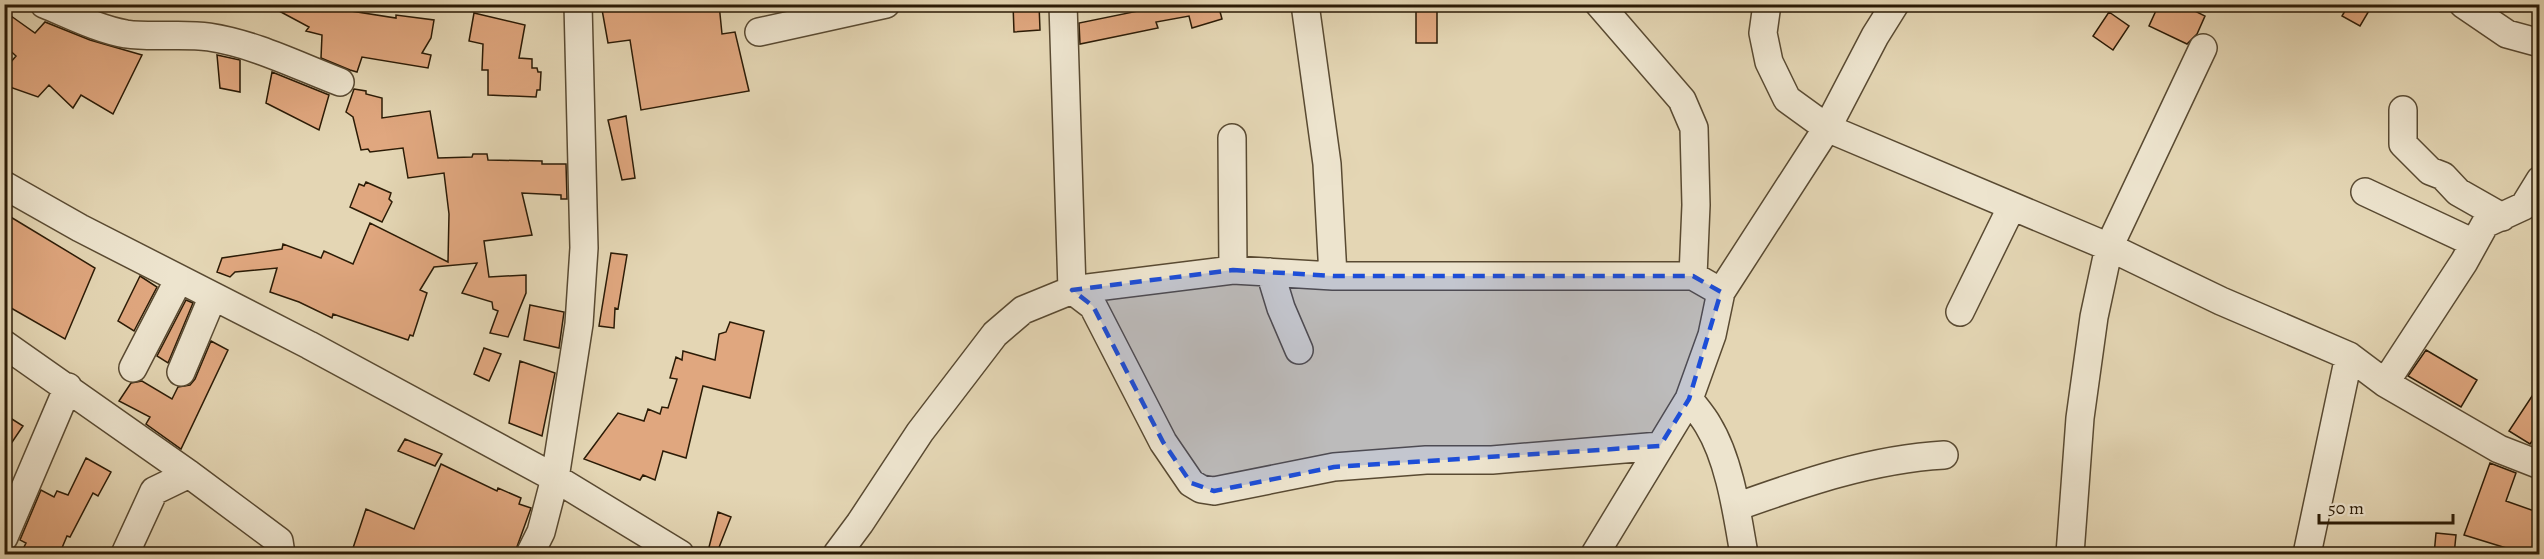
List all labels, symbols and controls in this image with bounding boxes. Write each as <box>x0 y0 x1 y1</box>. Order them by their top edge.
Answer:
scale bar <box>2319 487 2452 525</box>
text: 50 m <box>2328 496 2364 520</box>

